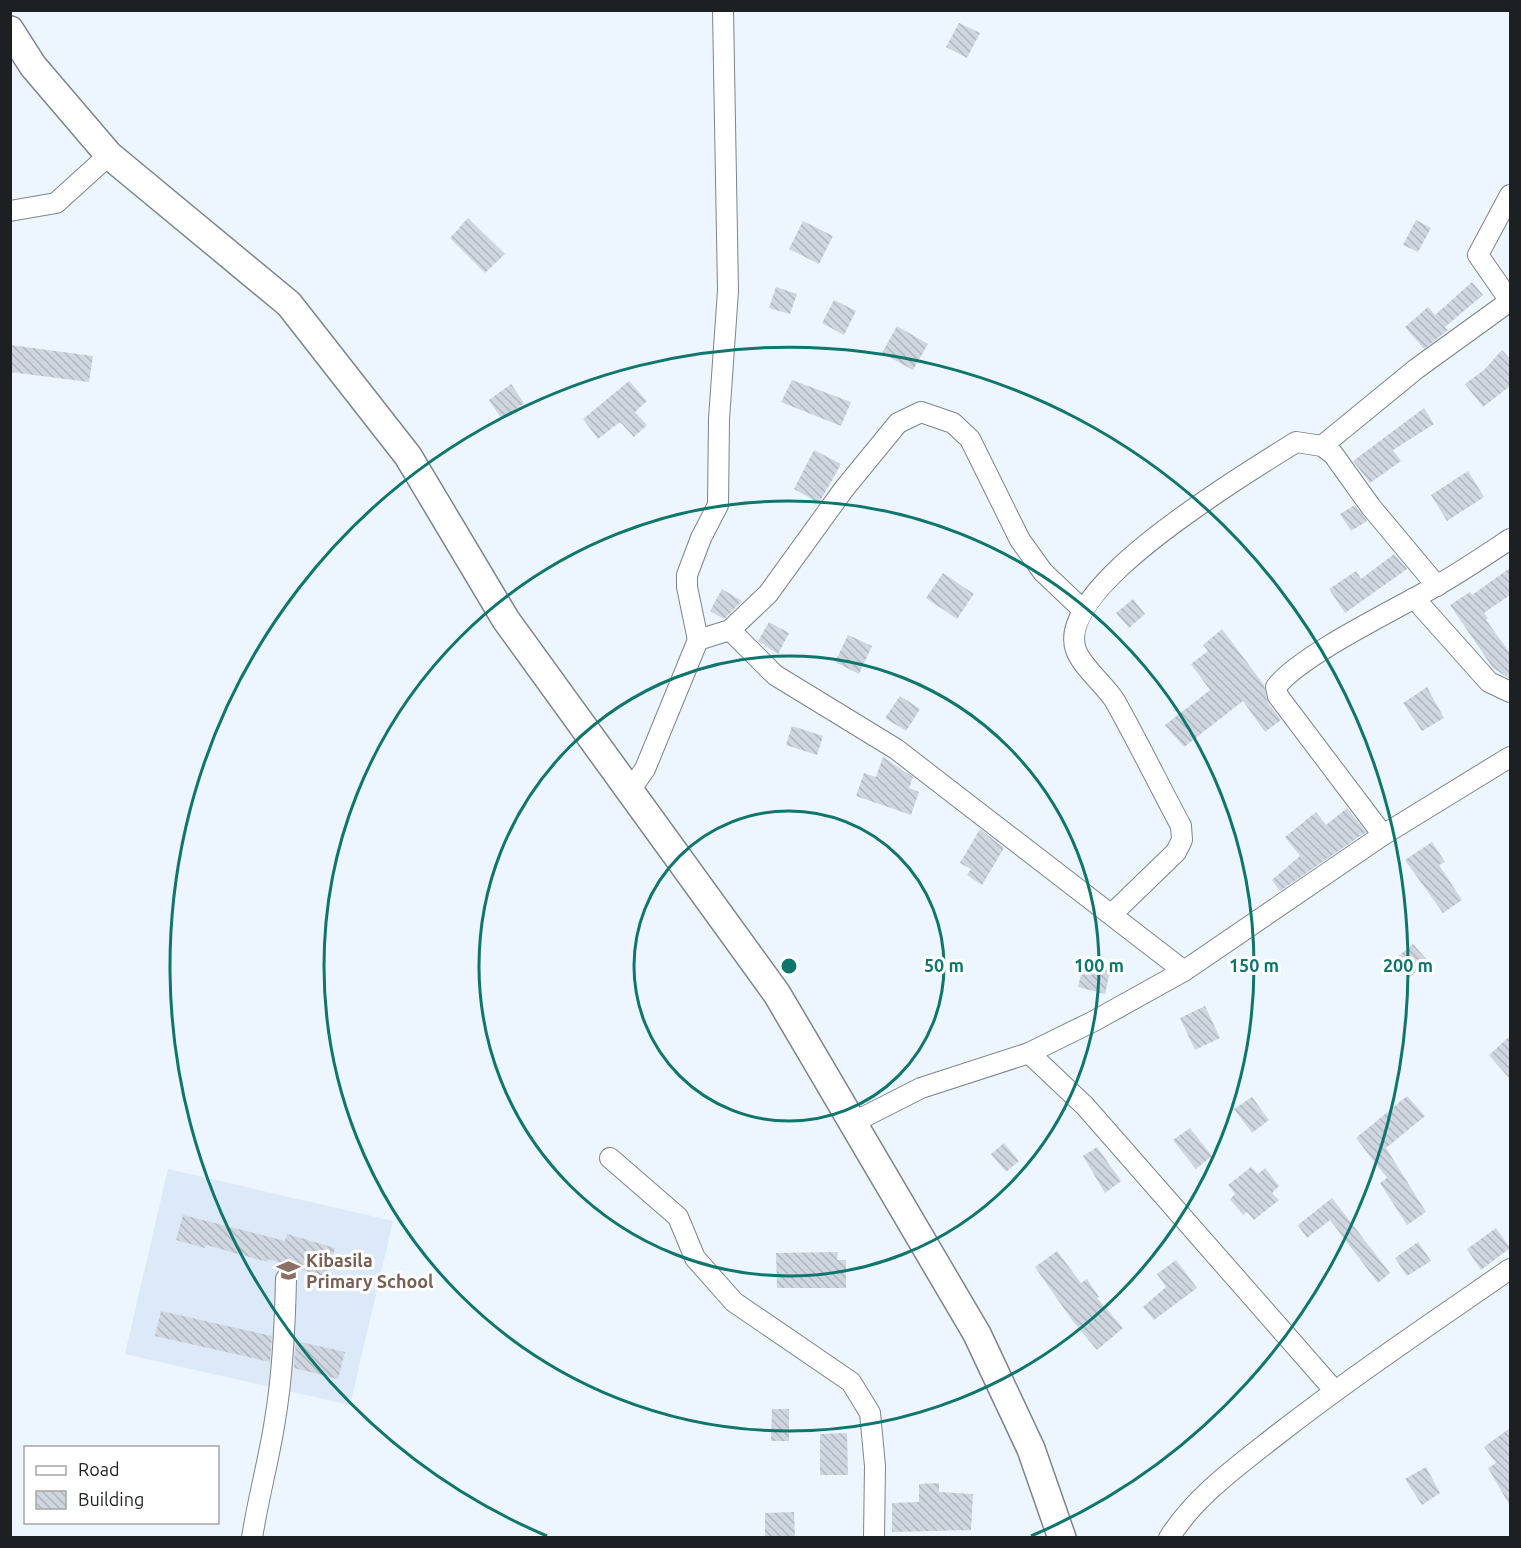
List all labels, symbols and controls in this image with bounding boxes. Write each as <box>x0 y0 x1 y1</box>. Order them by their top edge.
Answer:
text: 50 m <box>924 955 964 975</box>
text: 100 m <box>1074 955 1124 975</box>
text: 150 m <box>1229 955 1279 975</box>
text: 200 m <box>1383 955 1433 975</box>
centre of rings <box>779 956 799 976</box>
place label: Kibasila Primary School <box>306 1250 434 1291</box>
school or university icon: Kibasila Primary School <box>275 1258 301 1284</box>
legend <box>24 1446 219 1524</box>
text: Road <box>78 1459 120 1479</box>
text: Building <box>78 1489 144 1509</box>

